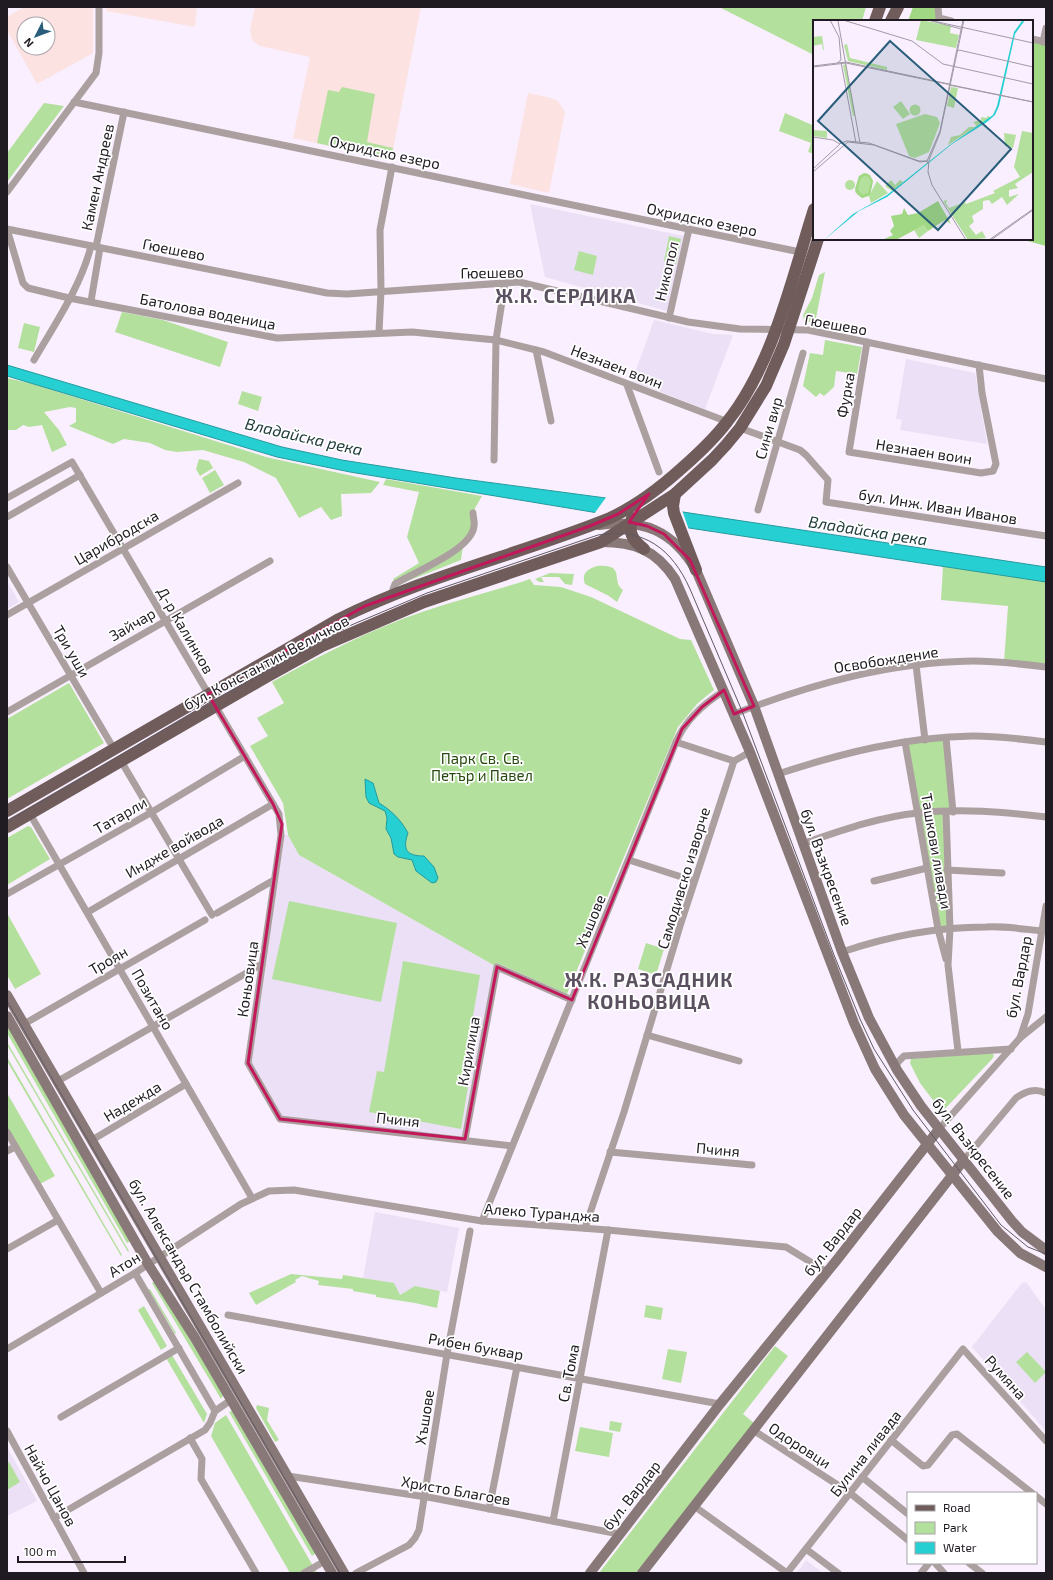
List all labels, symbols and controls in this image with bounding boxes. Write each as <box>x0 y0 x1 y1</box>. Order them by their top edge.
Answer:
north arrow <box>16 16 56 56</box>
inset map <box>813 20 1033 240</box>
text: N <box>21 36 36 50</box>
street label: Камен Андреев <box>77 122 117 232</box>
street label: Охридско езеро <box>328 132 442 172</box>
street label: Охридско езеро <box>645 199 759 239</box>
street label: Гюешево <box>141 234 207 264</box>
street label: Никопол <box>650 239 682 303</box>
street label: Гюешево <box>460 262 524 282</box>
district label: Ж.К. СЕРДИКА <box>495 284 637 307</box>
street label: Батолова воденица <box>138 289 278 333</box>
street label: Гюешево <box>803 310 869 338</box>
street label: Незнаен воин <box>568 340 666 392</box>
street label: Фурка <box>832 371 859 419</box>
street label: Сини вир <box>751 395 785 461</box>
water label: Владайска река <box>243 413 365 459</box>
street label: Незнаен воин <box>875 435 973 467</box>
street label: бул. Инж. Иван Иванов <box>857 485 1019 528</box>
street label: Царибродска <box>71 506 161 568</box>
water label: Владайска река <box>807 511 929 549</box>
street label: Д-р Калинков <box>154 583 218 677</box>
street label: Зайчар <box>106 604 158 644</box>
street label: бул. Константин Величков <box>180 611 352 714</box>
street label: Три уши <box>49 622 94 681</box>
street label: Освобождение <box>832 642 940 676</box>
park label: Парк Св. Св. Петър и Павел <box>431 749 533 784</box>
street label: Ташкови ливади <box>918 792 956 910</box>
street label: Татарли <box>90 793 150 837</box>
street label: Самодивско изворче <box>653 805 713 951</box>
street label: бул. Възкресение <box>797 806 857 928</box>
street label: Индже войвода <box>122 811 226 881</box>
street label: Хъшове <box>571 892 609 950</box>
street label: бул. Вардар <box>1001 934 1036 1020</box>
street label: Коньовица <box>233 940 261 1018</box>
street label: Троян <box>85 942 131 978</box>
street label: Позитано <box>128 965 178 1033</box>
district label: Ж.К. РАЗСАДНИК КОНЬОВИЦА <box>565 968 733 1013</box>
street label: Кирилица <box>453 1015 483 1087</box>
street label: Надежда <box>100 1077 164 1125</box>
street label: бул. Възкресение <box>928 1094 1019 1203</box>
street label: Пчиня <box>375 1108 421 1130</box>
street label: Пчиня <box>695 1138 741 1160</box>
street label: бул. Александър Стамболийски <box>125 1175 252 1377</box>
street label: Алеко Туранджа <box>483 1199 601 1226</box>
street label: бул. Вардар <box>799 1203 866 1280</box>
street label: Атон <box>105 1247 143 1281</box>
street label: Рибен буквар <box>427 1329 525 1364</box>
street label: Св. Тома <box>554 1342 582 1404</box>
street label: Румяна <box>981 1351 1030 1403</box>
street label: Хъшове <box>411 1388 437 1446</box>
street label: Булина ливада <box>826 1406 905 1500</box>
street label: Одоровци <box>766 1418 834 1472</box>
street label: Найчо Цанов <box>21 1441 81 1529</box>
street label: бул. Вардар <box>598 1457 665 1534</box>
street label: Христо Благоев <box>400 1472 512 1508</box>
legend <box>907 1492 1037 1564</box>
text: Road <box>943 1500 971 1514</box>
text: Park <box>943 1520 968 1534</box>
scale bar <box>18 1538 125 1564</box>
text: Water <box>943 1540 977 1554</box>
text: 100 m <box>24 1544 56 1558</box>

